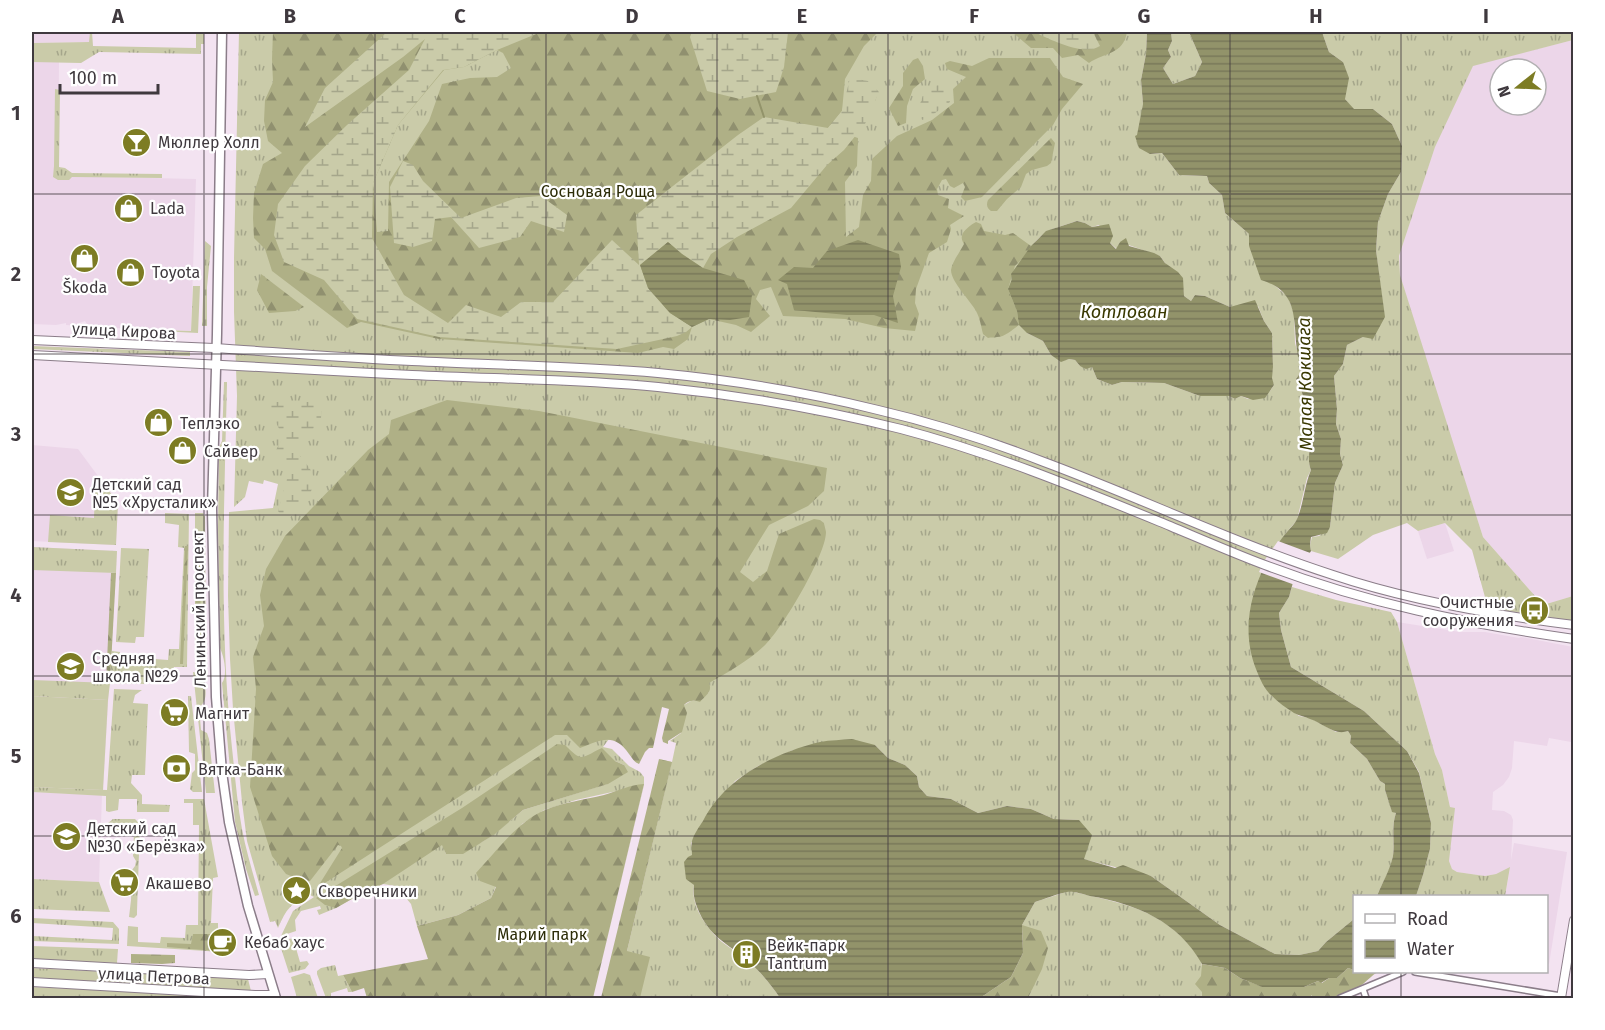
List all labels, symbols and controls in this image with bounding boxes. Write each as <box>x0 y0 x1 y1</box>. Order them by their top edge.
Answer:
text: A <box>111 4 125 28</box>
text: B <box>284 4 296 28</box>
text: C <box>454 4 466 28</box>
text: D <box>625 4 639 28</box>
text: E <box>797 4 807 28</box>
text: F <box>969 4 979 28</box>
text: G <box>1138 4 1150 28</box>
text: H <box>1309 4 1323 28</box>
text: I <box>1483 4 1489 28</box>
scale bar <box>60 57 158 95</box>
north arrow <box>1488 57 1548 117</box>
text: 100 m <box>69 67 117 89</box>
text: N <box>1494 84 1515 99</box>
text: 1 <box>11 101 21 125</box>
bar icon: Мюллер Холл <box>121 126 153 158</box>
place label: Мюллер Холл <box>158 133 260 152</box>
park label: Сосновая Роща <box>541 182 655 201</box>
shop icon: Lada <box>113 192 145 224</box>
place label: Lada <box>150 199 185 218</box>
shop icon: Škoda <box>69 243 101 275</box>
shop icon: Toyota <box>115 256 147 288</box>
text: 2 <box>11 262 21 286</box>
place label: Toyota <box>152 263 200 282</box>
place label: Škoda <box>63 277 107 297</box>
water label: Котлован <box>1080 301 1168 323</box>
water label: Малая Кокшага <box>1293 317 1317 451</box>
street label: улица Кирова <box>71 319 177 343</box>
shop icon: Теплэко <box>143 407 175 439</box>
place label: Теплэко <box>180 414 240 433</box>
text: 3 <box>10 422 21 446</box>
shop icon: Сайвер <box>167 435 199 467</box>
place label: Сайвер <box>204 442 258 461</box>
place label: Детский сад №5 «Хрусталик» <box>91 475 216 512</box>
school or university icon: Детский сад №5 «Хрусталик» <box>55 477 87 509</box>
street label: Ленинский проспект <box>188 530 210 688</box>
text: 4 <box>10 583 22 607</box>
place label: Очистные сооружения <box>1423 593 1514 630</box>
bus stop icon: Очистные сооружения <box>1519 595 1551 627</box>
place label: Средняя школа №29 <box>92 649 178 686</box>
school or university icon: Средняя школа №29 <box>55 651 87 683</box>
supermarket icon: Магнит <box>158 697 190 729</box>
place label: Магнит <box>195 704 250 723</box>
text: 5 <box>11 744 22 768</box>
bank icon: Вятка-Банк <box>161 753 193 785</box>
place label: Вятка-Банк <box>198 760 283 779</box>
place label: Детский сад №30 «Берёзка» <box>86 819 205 856</box>
school or university icon: Детский сад №30 «Берёзка» <box>50 821 82 853</box>
supermarket icon: Акашево <box>109 867 141 899</box>
place label: Акашево <box>146 874 212 893</box>
place icon: Скворечники <box>281 875 313 907</box>
place label: Скворечники <box>318 882 417 901</box>
legend <box>1353 895 1548 973</box>
text: 6 <box>10 904 22 928</box>
text: Road <box>1407 908 1449 930</box>
park label: Марий парк <box>497 925 588 944</box>
cafe icon: Кебаб хаус <box>207 926 239 958</box>
place label: Кебаб хаус <box>244 933 325 952</box>
place label: Вейк-парк Tantrum <box>767 936 846 973</box>
building icon: Вейк-парк Tantrum <box>730 938 762 970</box>
text: Water <box>1407 938 1454 960</box>
street label: улица Петрова <box>98 964 210 988</box>

